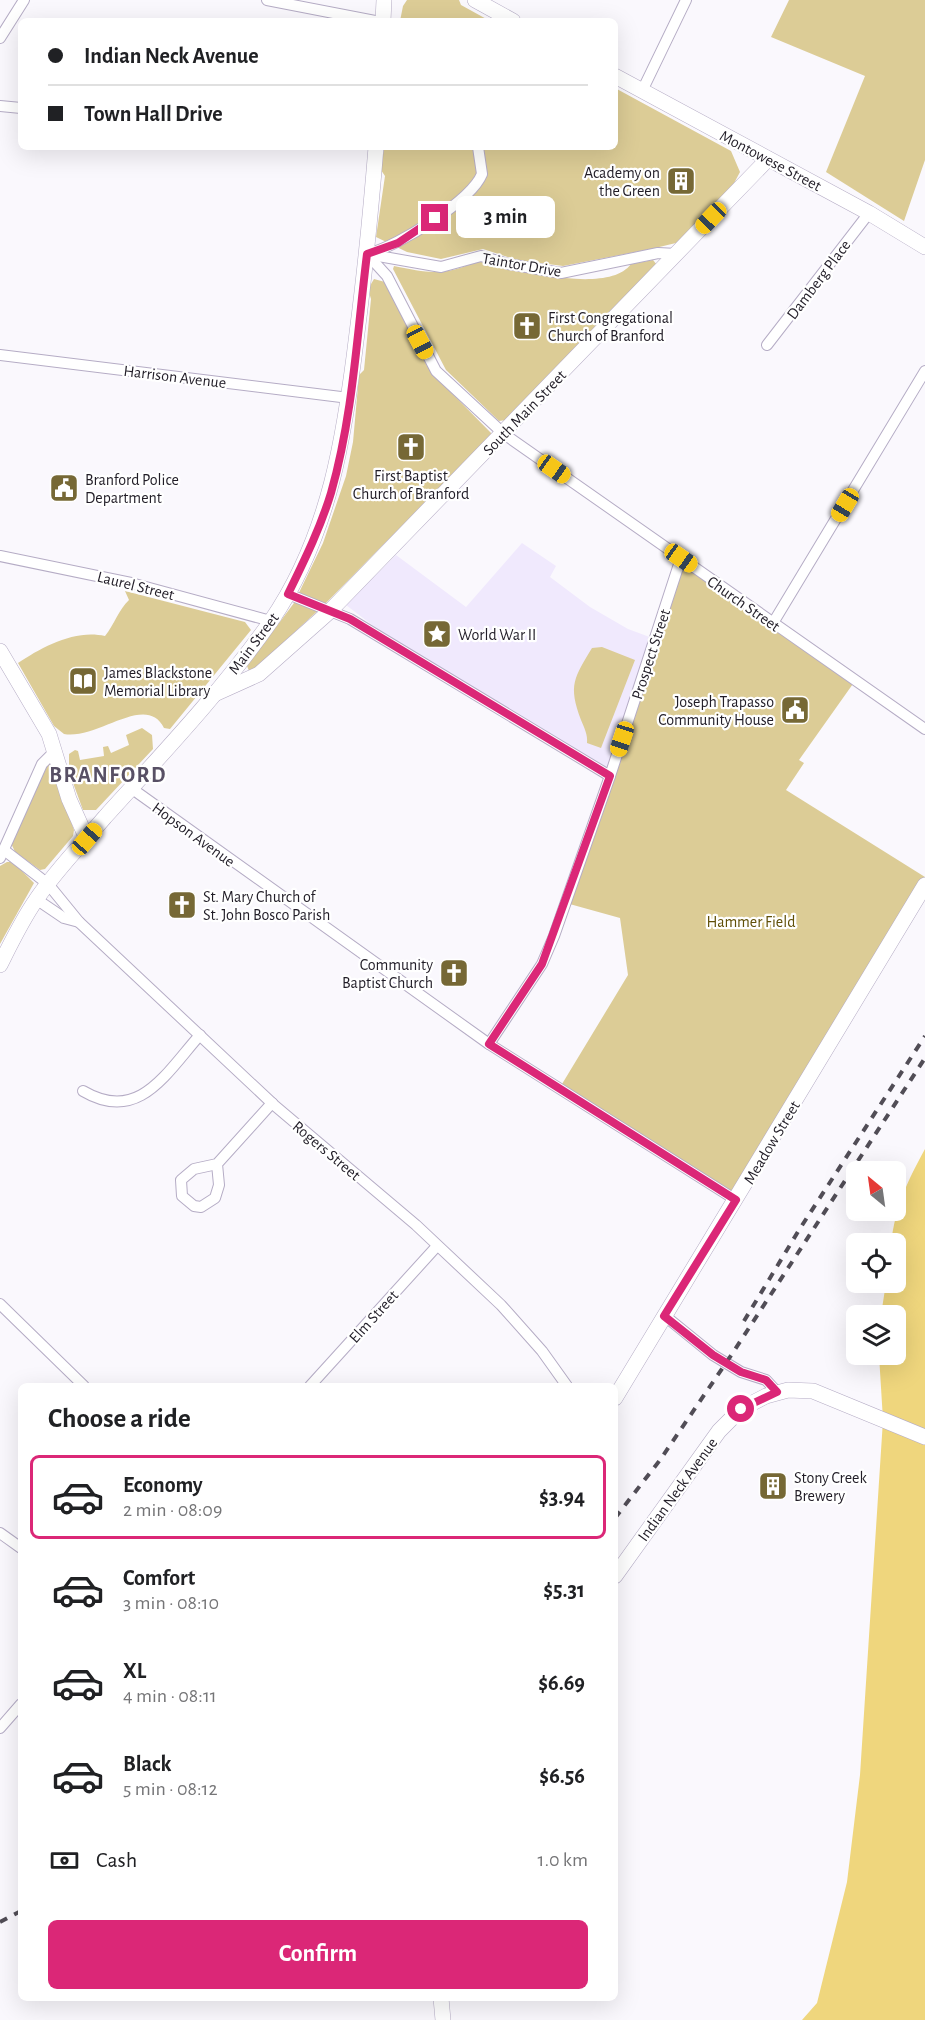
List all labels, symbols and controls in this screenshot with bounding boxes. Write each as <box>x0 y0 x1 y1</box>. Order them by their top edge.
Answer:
text: Indian Neck Avenue <box>84 45 259 67</box>
text: Town Hall Drive <box>84 103 223 125</box>
street label: Montowese Street <box>717 127 824 194</box>
place label: Academy on the Green <box>584 165 660 199</box>
building icon: Academy on the Green <box>665 165 697 197</box>
callout: 3 min <box>456 197 555 239</box>
car <box>692 199 730 237</box>
route end <box>421 204 448 231</box>
text: 3 min <box>484 207 527 227</box>
street label: Damberg Place <box>784 237 854 322</box>
street label: Taintor Drive <box>481 250 563 280</box>
church icon: First Congregational Church of Branford <box>511 310 543 342</box>
place label: First Congregational Church of Branford <box>548 310 673 344</box>
car <box>404 322 436 362</box>
street label: Harrison Avenue <box>123 363 227 391</box>
street label: South Main Street <box>480 367 569 458</box>
church icon: First Baptist Church of Branford <box>395 431 427 463</box>
car <box>534 451 574 487</box>
place label: First Baptist Church of Branford <box>353 468 469 502</box>
public building icon: Branford Police Department <box>48 472 80 504</box>
place label: Branford Police Department <box>85 472 179 506</box>
car <box>828 485 862 525</box>
car <box>661 540 701 576</box>
street label: Laurel Street <box>96 569 176 603</box>
street label: Church Street <box>704 573 783 635</box>
street label: Prospect Street <box>629 607 673 702</box>
street label: Main Street <box>226 610 282 677</box>
place icon: World War II <box>421 618 453 650</box>
place label: World War II <box>458 627 536 643</box>
library icon: James Blackstone Memorial Library <box>67 665 99 697</box>
place label: James Blackstone Memorial Library <box>104 665 212 700</box>
place label: Joseph Trapasso Community House <box>658 694 774 729</box>
public building icon: Joseph Trapasso Community House <box>779 694 811 726</box>
car <box>608 719 636 759</box>
district label: BRANFORD <box>49 764 167 786</box>
street label: Hopson Avenue <box>149 800 238 870</box>
car <box>68 820 106 858</box>
church icon: St. Mary Church of St. John Bosco Parish <box>166 889 198 921</box>
place label: St. Mary Church of St. John Bosco Parish <box>203 889 330 923</box>
park label: Hammer Field <box>707 914 795 930</box>
place label: Community Baptist Church <box>342 957 433 991</box>
church icon: Community Baptist Church <box>438 957 470 989</box>
street label: Meadow Street <box>741 1098 803 1187</box>
street label: Rogers Street <box>290 1118 363 1183</box>
north arrow <box>846 1161 906 1221</box>
map controls <box>846 1161 906 1365</box>
button: locate <box>846 1233 906 1293</box>
street label: Elm Street <box>346 1287 401 1346</box>
button: layers <box>846 1305 906 1365</box>
route start <box>727 1395 754 1422</box>
text: Choose a ride <box>48 1405 191 1432</box>
street label: Indian Neck Avenue <box>635 1435 721 1544</box>
icon: car <box>51 1470 105 1524</box>
building icon: Stony Creek Brewery <box>757 1470 789 1502</box>
place label: Stony Creek Brewery <box>794 1470 867 1505</box>
text: Economy <box>123 1474 203 1496</box>
text: $3.94 <box>539 1486 585 1508</box>
text: 2 min · 08:09 <box>123 1500 222 1520</box>
icon: car <box>51 1563 105 1617</box>
text: Comfort <box>123 1567 195 1589</box>
text: $5.31 <box>543 1579 585 1601</box>
text: 3 min · 08:10 <box>123 1593 219 1613</box>
icon: car <box>51 1656 105 1710</box>
text: XL <box>123 1660 146 1682</box>
text: $6.69 <box>538 1672 585 1694</box>
text: 4 min · 08:11 <box>123 1686 217 1706</box>
icon: car <box>51 1749 105 1803</box>
text: Black <box>123 1753 171 1775</box>
text: $6.56 <box>539 1765 585 1787</box>
text: 5 min · 08:12 <box>123 1779 218 1799</box>
icon: cash <box>48 1844 81 1877</box>
text: Cash <box>96 1849 137 1871</box>
text: 1.0 km <box>538 1850 588 1870</box>
button: Confirm <box>48 1920 588 1989</box>

